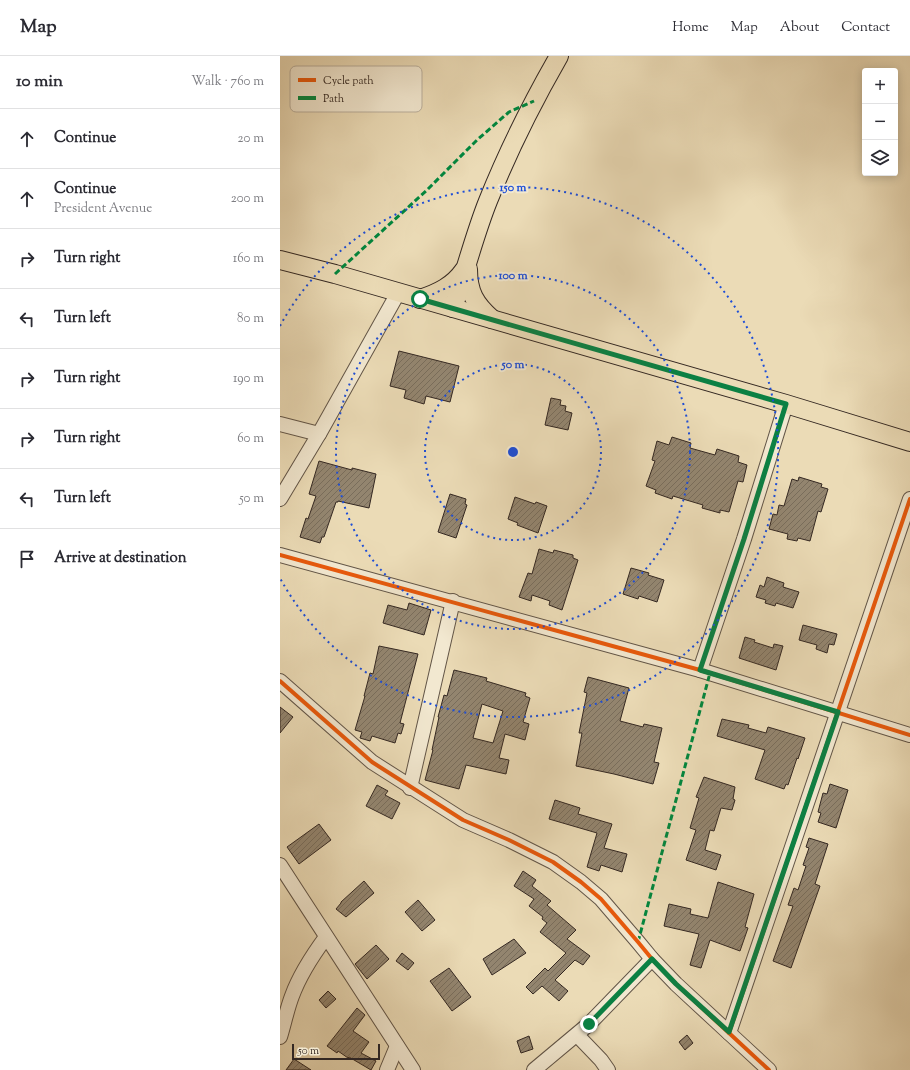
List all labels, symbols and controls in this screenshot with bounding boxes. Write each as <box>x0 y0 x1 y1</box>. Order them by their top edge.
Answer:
text: Map <box>20 14 57 41</box>
text: Home <box>672 18 709 38</box>
text: Map <box>731 18 758 38</box>
text: About <box>780 18 819 38</box>
text: Contact <box>841 18 890 38</box>
legend <box>290 66 422 112</box>
map controls <box>862 68 898 176</box>
button: + <box>862 68 898 104</box>
text: 10 min <box>16 70 63 94</box>
text: Walk · 760 m <box>191 73 264 91</box>
text: Cycle path <box>323 73 374 89</box>
text: Path <box>323 91 345 107</box>
button: − <box>862 104 898 140</box>
icon: ahead <box>16 128 38 150</box>
text: Continue <box>54 128 116 149</box>
text: 20 m <box>238 130 264 148</box>
button: layers <box>862 140 898 176</box>
text: Continue <box>54 179 116 200</box>
text: 150 m <box>498 179 527 197</box>
icon: ahead <box>16 188 38 210</box>
text: 200 m <box>231 190 264 208</box>
text: President Avenue <box>54 200 152 218</box>
icon: right <box>16 248 38 270</box>
text: Turn right <box>54 248 120 269</box>
text: 160 m <box>233 250 264 268</box>
text: 100 m <box>497 267 528 285</box>
route start <box>411 290 429 308</box>
icon: left <box>16 308 38 330</box>
text: Turn left <box>54 308 111 329</box>
text: 80 m <box>237 310 264 328</box>
text: 50 m <box>501 356 525 374</box>
icon: right <box>16 368 38 390</box>
text: Turn right <box>54 368 120 389</box>
text: 190 m <box>233 370 264 388</box>
icon: right <box>16 428 38 450</box>
text: Turn right <box>54 428 120 449</box>
text: 60 m <box>237 430 264 448</box>
centre of rings <box>506 445 520 459</box>
icon: left <box>16 488 38 510</box>
text: Turn left <box>54 488 111 509</box>
text: 50 m <box>239 490 264 508</box>
icon: arrive <box>16 548 38 570</box>
text: Arrive at destination <box>54 548 187 569</box>
route end <box>580 1015 598 1033</box>
scale bar <box>292 1042 380 1061</box>
text: 50 m <box>298 1043 319 1059</box>

